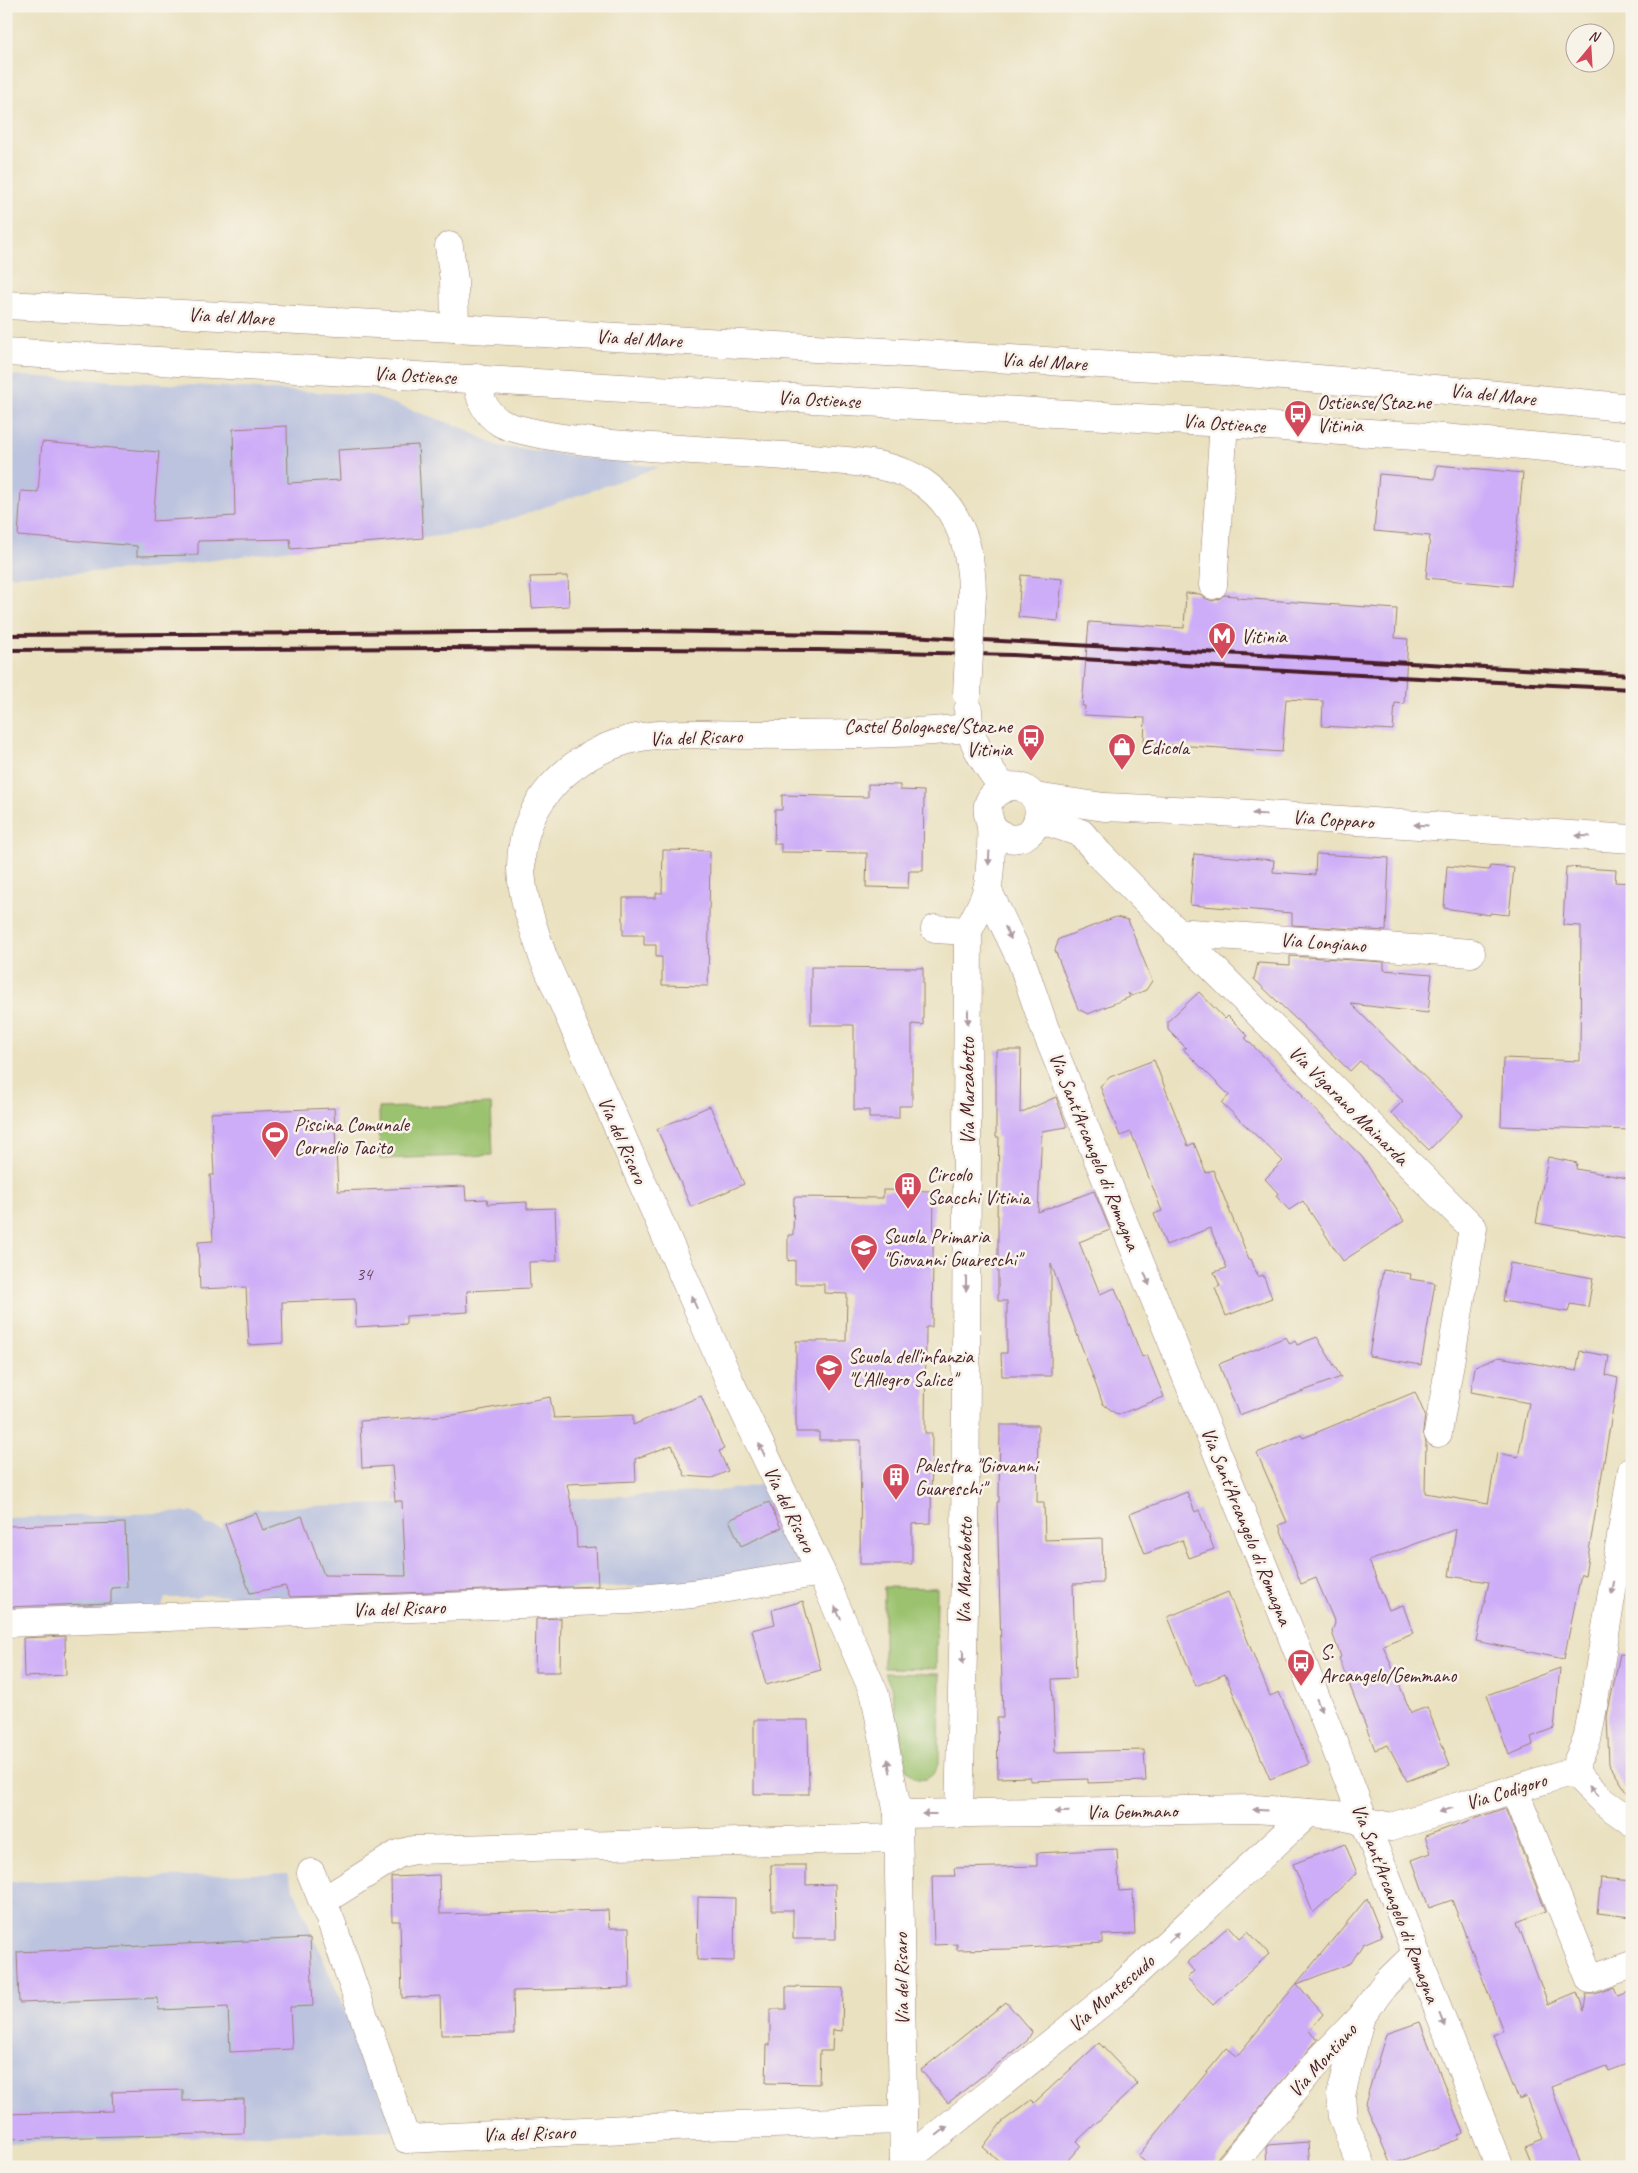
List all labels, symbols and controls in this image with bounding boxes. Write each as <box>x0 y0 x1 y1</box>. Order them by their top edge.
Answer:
north arrow <box>1566 22 1616 72</box>
text: N <box>1587 27 1603 46</box>
street label: Via del Mare <box>187 302 276 331</box>
street label: Via del Mare <box>595 324 684 353</box>
street label: Via del Mare <box>1000 347 1089 376</box>
street label: Via Ostiense <box>373 361 458 390</box>
street label: Via del Mare <box>1449 378 1538 412</box>
street label: Via Ostiense <box>777 385 862 414</box>
place label: Ostiense/Staz.ne Vitinia <box>1317 390 1432 438</box>
bus stop icon: Ostiense/Staz.ne Vitinia <box>1283 399 1313 438</box>
street label: Via Ostiense <box>1182 408 1267 439</box>
metro station icon: Vitinia <box>1207 621 1237 660</box>
place label: Vitinia <box>1241 624 1288 649</box>
place label: Castel Bolognese/Staz.ne Vitinia <box>844 714 1013 762</box>
street label: Via del Risaro <box>649 723 744 752</box>
bus stop icon: Castel Bolognese/Staz.ne Vitinia <box>1016 723 1046 762</box>
shop icon: Edicola <box>1107 732 1137 771</box>
place label: Edicola <box>1141 735 1191 760</box>
street label: Via Copparo <box>1292 804 1376 835</box>
one-way arrow <box>1251 810 1267 818</box>
one-way arrow <box>1413 821 1429 829</box>
one-way arrow <box>1575 832 1591 840</box>
one-way arrow <box>985 850 993 866</box>
one-way arrow <box>1005 926 1013 940</box>
street label: Via Longiano <box>1279 927 1368 958</box>
one-way arrow <box>964 1009 972 1025</box>
street label: Via Marzabotto <box>955 1036 980 1145</box>
street label: Via Vigarano Mainarda <box>1283 1040 1415 1172</box>
street label: Via Sant'Arcangelo di Romagna <box>1043 1049 1146 1255</box>
street label: Via del Risaro <box>592 1093 653 1188</box>
place label: Piscina Comunale Cornelio Tacito <box>294 1112 411 1160</box>
sports icon: Piscina Comunale Cornelio Tacito <box>260 1120 290 1159</box>
place label: Circolo Scacchi Vitinia <box>927 1162 1031 1210</box>
building icon: Circolo Scacchi Vitinia <box>893 1171 923 1210</box>
place label: Scuola Primaria "Giovanni Guareschi" <box>883 1224 1025 1272</box>
school or university icon: Scuola Primaria "Giovanni Guareschi" <box>849 1233 879 1272</box>
house number: 34 <box>356 1263 374 1285</box>
one-way arrow <box>1143 1272 1151 1286</box>
one-way arrow <box>962 1276 970 1292</box>
one-way arrow <box>690 1295 698 1309</box>
place label: Scuola dell'infanzia "L'Allegro Salice" <box>848 1344 975 1392</box>
school or university icon: Scuola dell'infanzia "L'Allegro Salice" <box>814 1353 844 1392</box>
street label: Via Sant'Arcangelo di Romagna <box>1195 1424 1298 1630</box>
one-way arrow <box>758 1442 766 1457</box>
place label: Palestra "Giovanni Guareschi" <box>915 1453 1040 1501</box>
street label: Via del Risaro <box>758 1462 821 1557</box>
building icon: Palestra "Giovanni Guareschi" <box>881 1462 911 1501</box>
street label: Via Marzabotto <box>951 1516 978 1625</box>
one-way arrow <box>1609 1580 1617 1596</box>
street label: Via del Risaro <box>352 1594 447 1623</box>
one-way arrow <box>834 1606 842 1620</box>
place label: S. Arcangelo/Gemmano <box>1320 1640 1457 1688</box>
bus stop icon: S. Arcangelo/Gemmano <box>1286 1648 1316 1687</box>
one-way arrow <box>959 1649 967 1665</box>
one-way arrow <box>1315 1698 1323 1712</box>
one-way arrow <box>884 1758 892 1774</box>
street label: Via Codigoro <box>1463 1767 1550 1816</box>
one-way arrow <box>1588 1786 1600 1798</box>
street label: Via Gemmano <box>1086 1798 1180 1825</box>
street label: Via Sant'Arcangelo di Romagna <box>1346 1800 1446 2007</box>
one-way arrow <box>1251 1805 1267 1813</box>
one-way arrow <box>1438 1806 1453 1814</box>
one-way arrow <box>1054 1808 1070 1816</box>
one-way arrow <box>921 1810 937 1818</box>
one-way arrow <box>1168 1931 1180 1943</box>
street label: Via del Risaro <box>888 1932 915 2025</box>
street label: Via Montescudo <box>1063 1948 1160 2038</box>
one-way arrow <box>1438 2012 1446 2027</box>
street label: Via Montiano <box>1283 2017 1363 2103</box>
street label: Via del Risaro <box>482 2119 577 2148</box>
one-way arrow <box>935 2126 948 2137</box>

